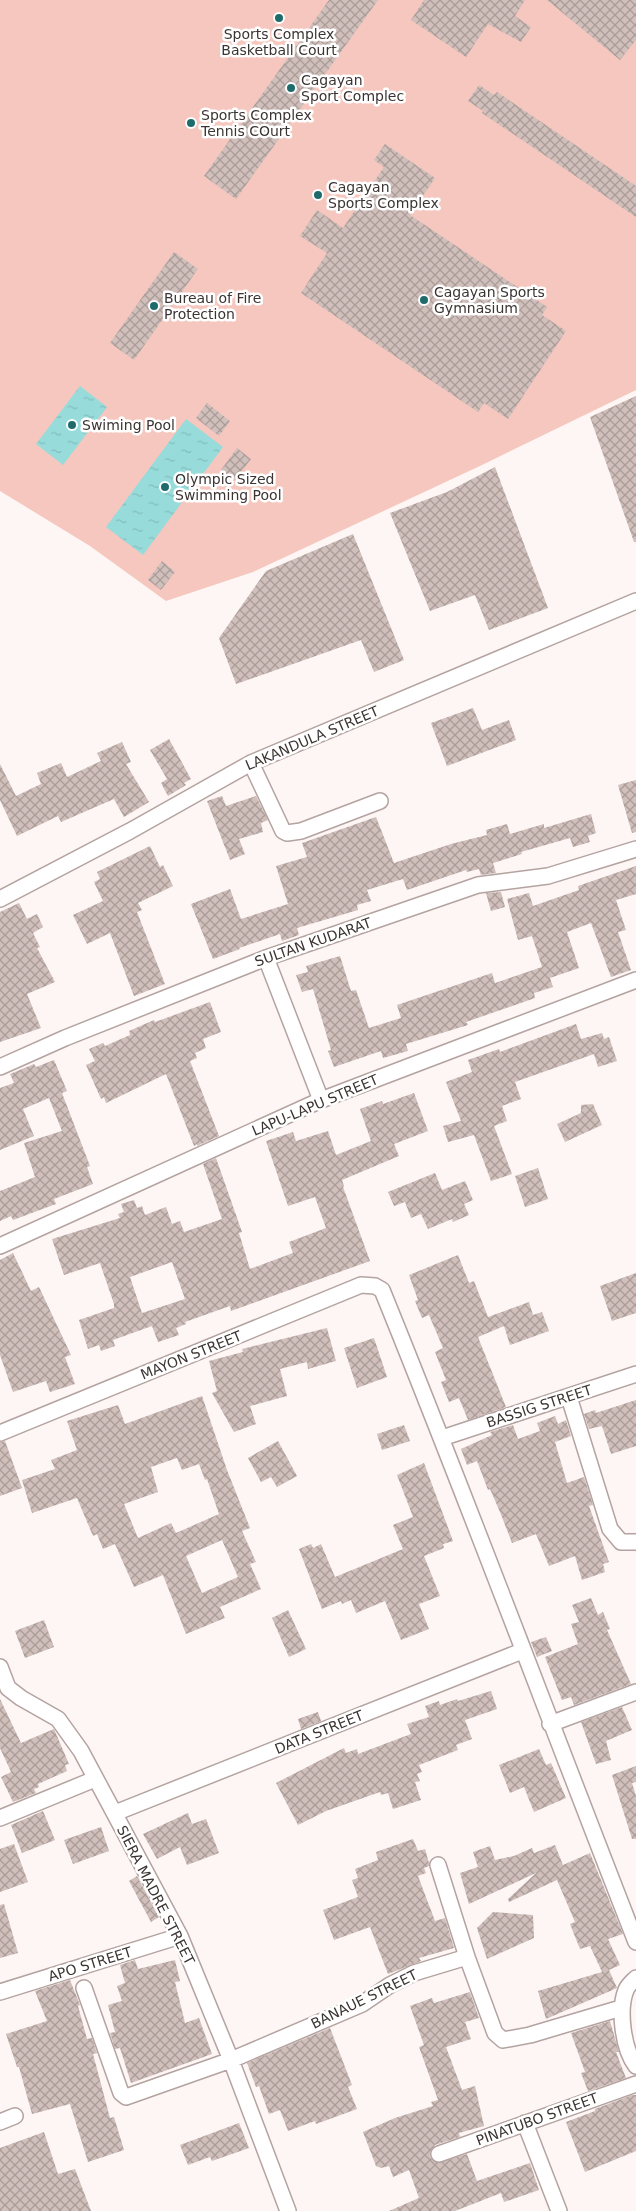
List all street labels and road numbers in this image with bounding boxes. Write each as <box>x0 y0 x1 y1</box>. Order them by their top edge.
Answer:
street label: LAKANDULA STREET <box>243 702 381 773</box>
street label: SULTAN KUDARAT <box>253 914 374 969</box>
street label: LAPU-LAPU STREET <box>249 1071 381 1139</box>
street label: MAYON STREET <box>138 1327 244 1383</box>
street label: BASSIG STREET <box>484 1381 594 1431</box>
street label: DATA STREET <box>272 1707 366 1757</box>
street label: SIERA MADRE STREET <box>114 1823 198 1968</box>
street label: APO STREET <box>46 1944 134 1984</box>
street label: BANAUE STREET <box>308 1966 420 2032</box>
street label: PINATUBO STREET <box>474 2089 601 2149</box>

